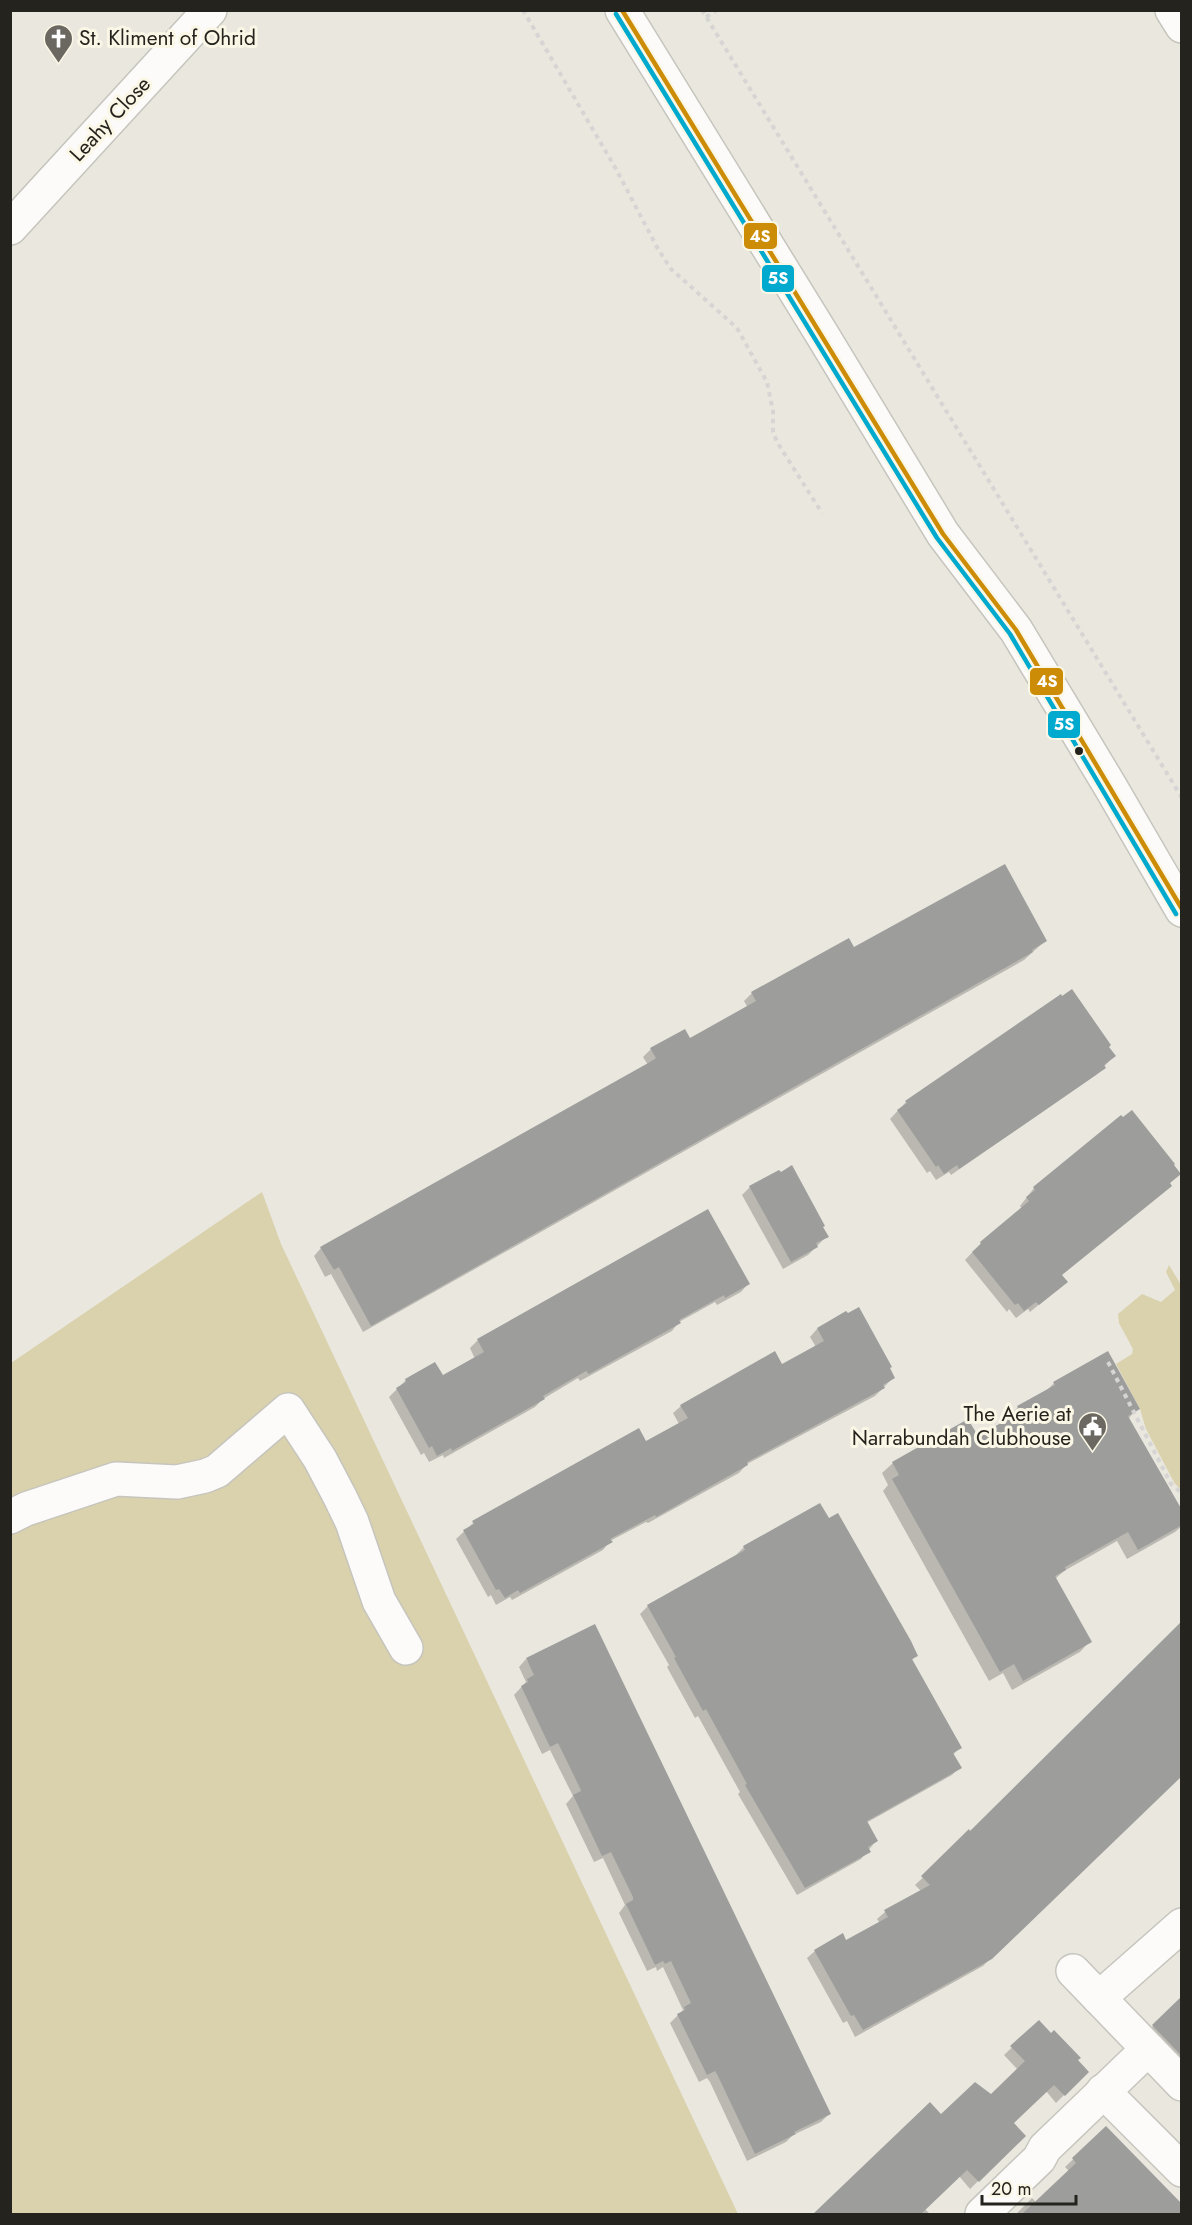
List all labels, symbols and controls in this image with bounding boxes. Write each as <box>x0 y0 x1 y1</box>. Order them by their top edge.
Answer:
church icon: St. Kliment of Ohrid <box>42 22 74 64</box>
place label: St. Kliment of Ohrid <box>79 23 256 53</box>
street label: Leahy Close <box>63 70 158 168</box>
line badge: 4S <box>743 222 778 250</box>
text: 4S <box>749 225 771 248</box>
line badge: 5S <box>761 264 795 293</box>
text: 5S <box>768 267 788 290</box>
line badge: 4S <box>1029 667 1064 696</box>
text: 4S <box>1036 670 1058 693</box>
line badge: 5S <box>1047 710 1081 739</box>
text: 5S <box>1054 713 1074 736</box>
unlabelled marker <box>1073 745 1085 757</box>
place label: The Aerie at Narrabundah Clubhouse <box>852 1399 1071 1453</box>
public building icon: The Aerie at Narrabundah Clubhouse <box>1076 1410 1108 1452</box>
scale bar <box>982 2168 1076 2206</box>
text: 20 m <box>991 2176 1031 2202</box>

